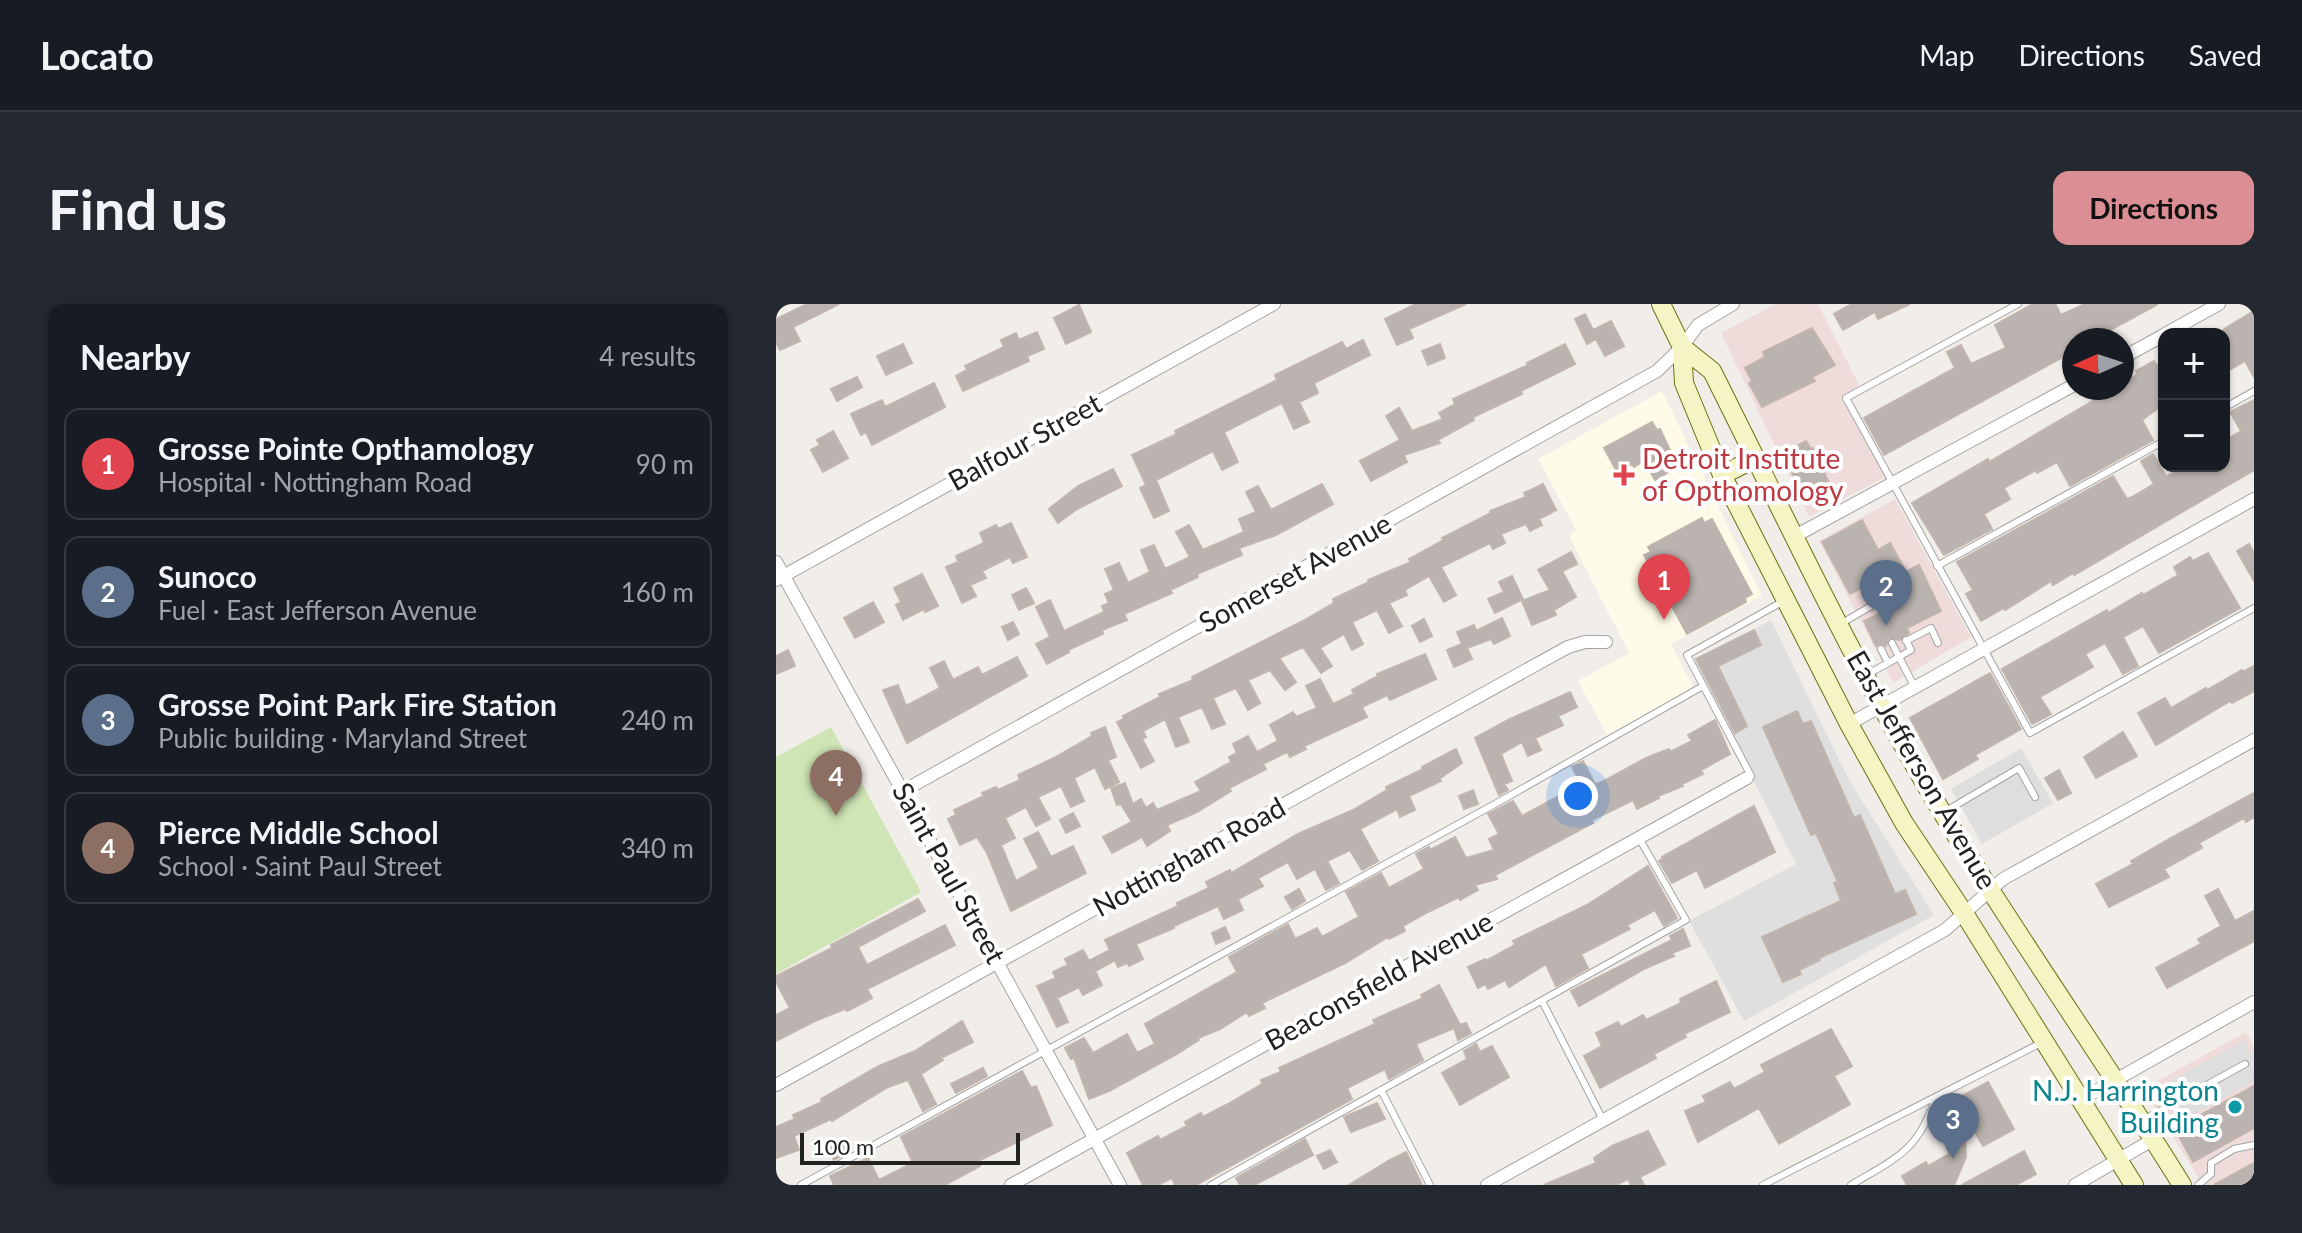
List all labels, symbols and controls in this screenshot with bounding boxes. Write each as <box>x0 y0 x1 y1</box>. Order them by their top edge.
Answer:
text: Locato <box>40 32 154 78</box>
text: Map <box>1919 38 1974 72</box>
text: Directions <box>2018 38 2145 72</box>
text: Saved <box>2189 38 2262 72</box>
button: Directions <box>2053 171 2254 245</box>
text: Find us <box>48 175 227 242</box>
north arrow <box>2062 328 2134 400</box>
map controls <box>2158 328 2230 472</box>
button: + <box>2158 328 2230 400</box>
text: Nearby <box>80 336 191 377</box>
text: 4 results <box>599 340 696 372</box>
street label: Balfour Street <box>942 385 1107 497</box>
button: − <box>2158 400 2230 472</box>
text: Grosse Pointe Opthamology <box>158 430 534 466</box>
place label: Detroit Institute of Opthomology <box>1642 441 1844 507</box>
text: 1 <box>100 448 116 480</box>
text: 90 m <box>636 448 694 480</box>
marker: Detroit Institute of Opthomology <box>1613 464 1635 486</box>
text: Hospital · Nottingham Road <box>158 466 472 498</box>
street label: Somerset Avenue <box>1192 505 1397 639</box>
pin: 1 <box>1638 554 1690 620</box>
text: Sunoco <box>158 558 257 594</box>
pin: 2 <box>1860 560 1912 626</box>
text: 2 <box>100 576 116 608</box>
text: 160 m <box>621 576 694 608</box>
text: Fuel · East Jefferson Avenue <box>158 594 477 626</box>
street label: East Jefferson Avenue <box>1841 644 2005 895</box>
text: Grosse Point Park Fire Station <box>158 686 557 722</box>
text: 3 <box>100 704 116 736</box>
text: 240 m <box>621 704 694 736</box>
text: Public building · Maryland Street <box>158 722 527 754</box>
pin: 4 <box>810 750 862 816</box>
street label: Saint Paul Street <box>886 776 1014 969</box>
your location <box>1558 776 1598 816</box>
street label: Nottingham Road <box>1086 789 1291 923</box>
text: Pierce Middle School <box>158 814 439 850</box>
text: 4 <box>100 832 116 864</box>
text: 340 m <box>621 832 694 864</box>
text: School · Saint Paul Street <box>158 850 442 882</box>
street label: Beaconsfield Avenue <box>1259 903 1498 1057</box>
place label: N.J. Harrington Building <box>2032 1073 2219 1139</box>
pin: 3 <box>1927 1093 1979 1159</box>
marker: N.J. Harrington Building <box>2226 1098 2244 1116</box>
scale bar <box>800 1129 1020 1165</box>
text: 100 m <box>812 1133 874 1160</box>

